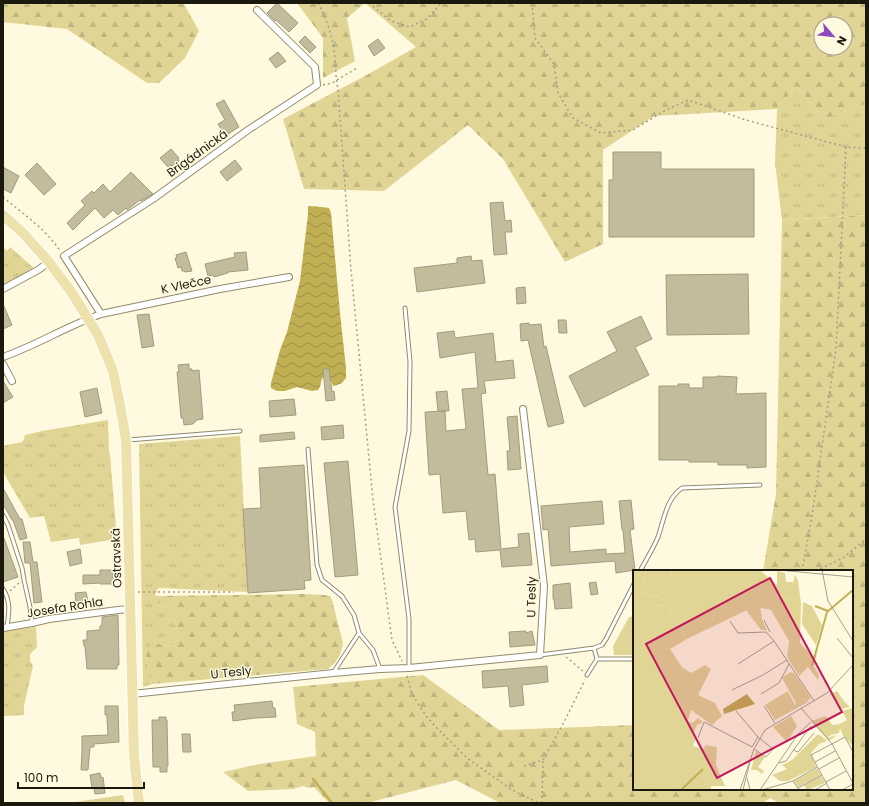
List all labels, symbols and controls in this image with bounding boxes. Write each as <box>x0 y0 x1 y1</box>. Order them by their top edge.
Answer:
north arrow <box>813 16 853 56</box>
text: N <box>833 33 851 48</box>
street label: Brigádnická <box>163 125 231 181</box>
street label: K Vlečce <box>159 270 213 298</box>
street label: Ostravská <box>106 528 126 588</box>
inset map <box>633 570 853 790</box>
street label: U Tesly <box>522 576 540 618</box>
street label: Josefa Rohla <box>26 593 104 621</box>
street label: U Tesly <box>210 661 253 683</box>
scale bar <box>18 764 144 790</box>
text: 100 m <box>24 769 58 786</box>

